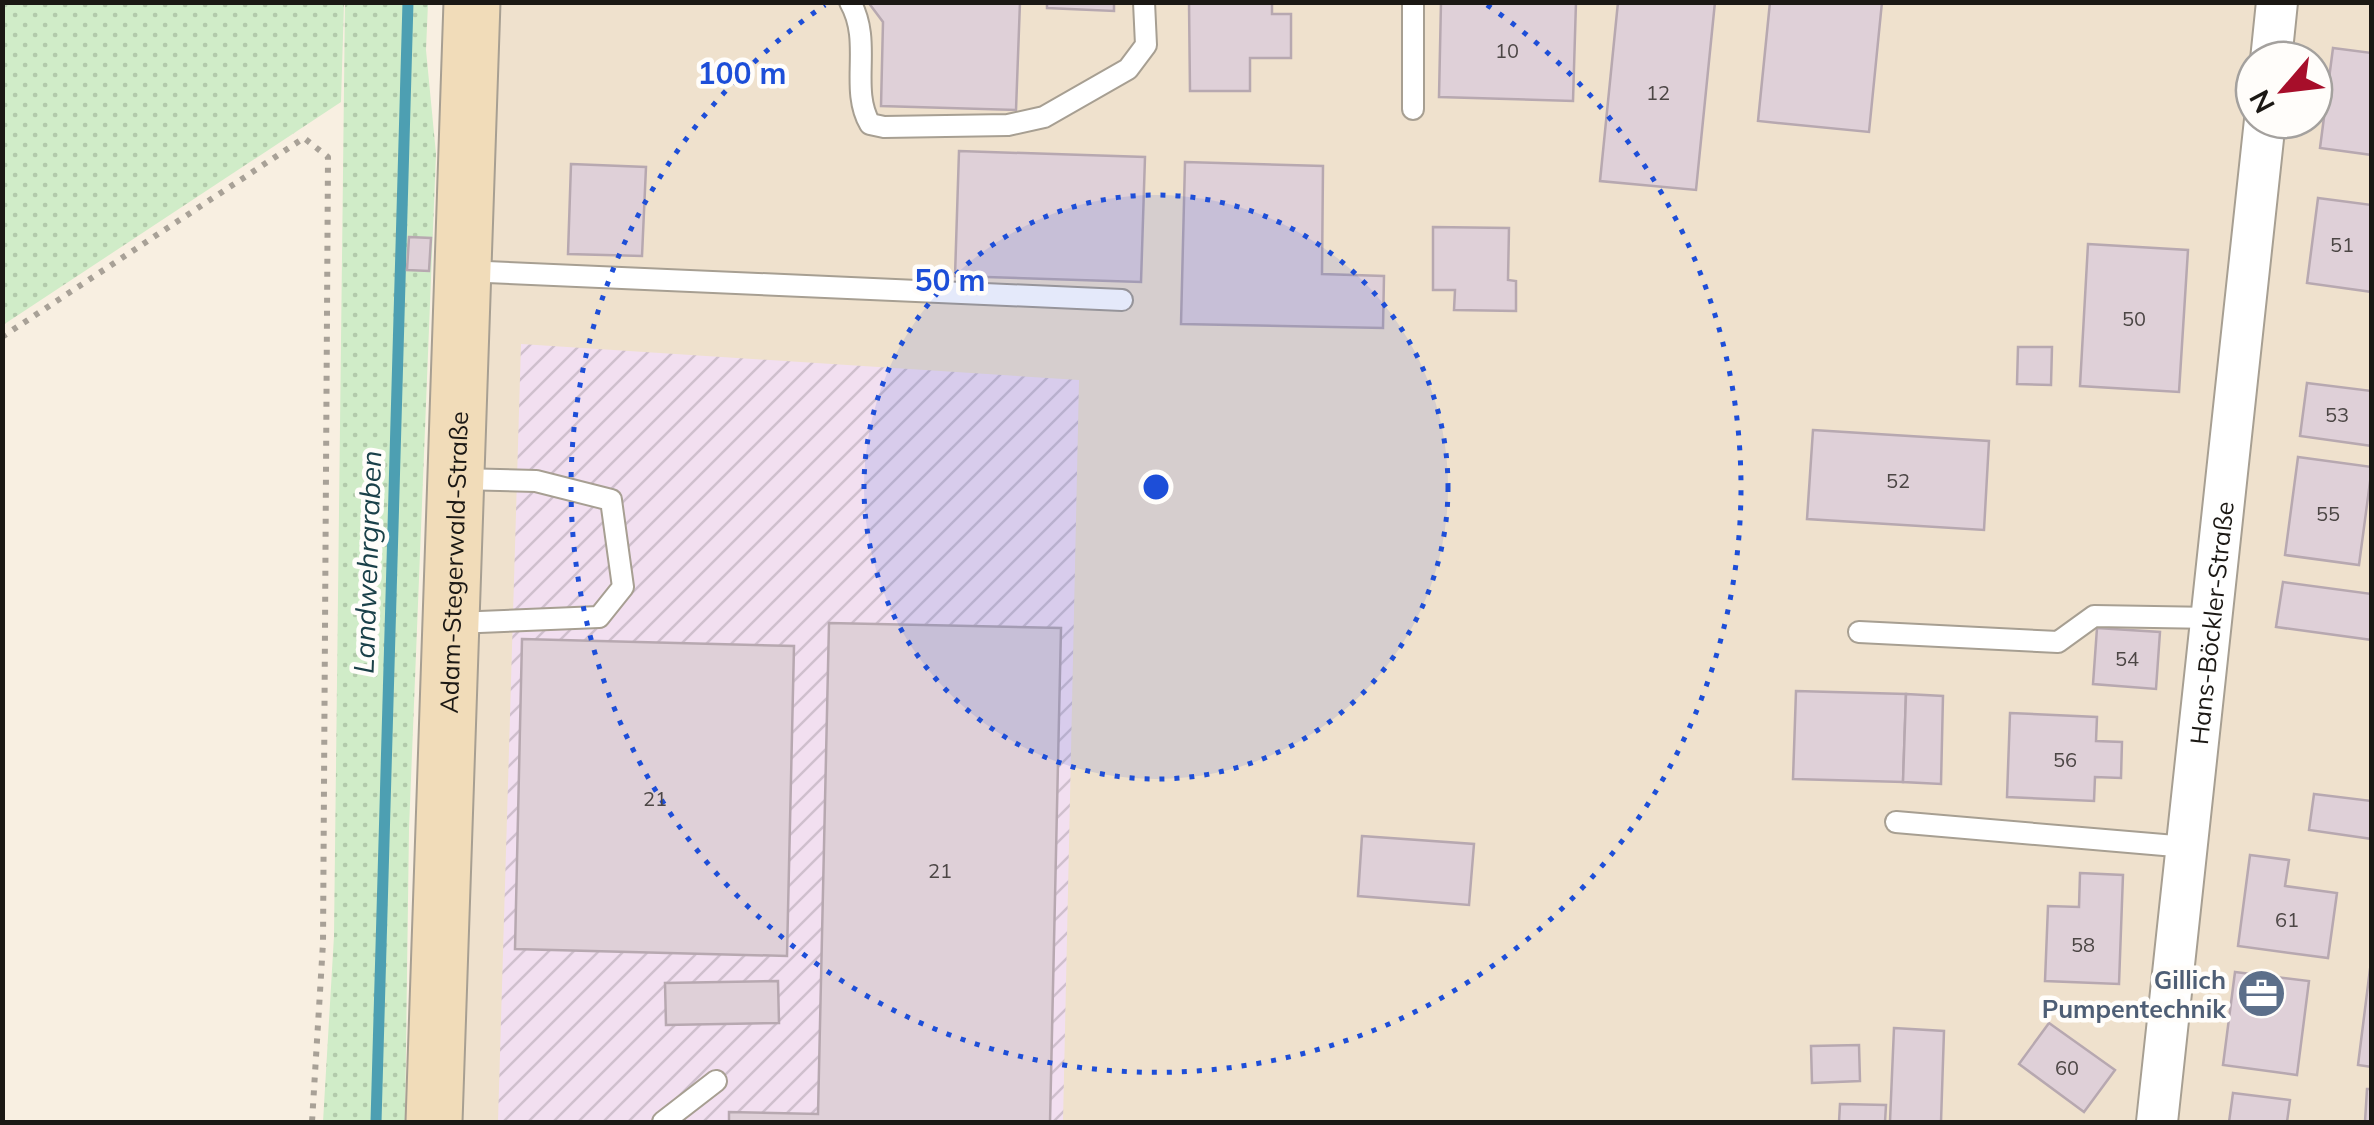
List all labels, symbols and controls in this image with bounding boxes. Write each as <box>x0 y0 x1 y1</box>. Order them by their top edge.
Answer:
house number: 10 <box>1495 38 1519 63</box>
north arrow <box>2234 40 2334 140</box>
text: 100 m <box>697 54 787 92</box>
house number: 12 <box>1646 80 1670 105</box>
text: N <box>2241 84 2282 120</box>
house number: 51 <box>2330 232 2354 257</box>
text: 50 m <box>914 261 986 299</box>
house number: 50 <box>2122 306 2146 331</box>
house number: 53 <box>2325 402 2349 427</box>
street label: Adam-Stegerwald-Straße <box>432 411 474 714</box>
water label: Landwehrgraben <box>346 450 388 674</box>
house number: 52 <box>1886 468 1910 493</box>
centre of rings <box>1138 469 1174 505</box>
street label: Hans-Böckler-Straße <box>2182 500 2239 746</box>
house number: 55 <box>2316 501 2340 526</box>
house number: 54 <box>2115 646 2139 671</box>
house number: 56 <box>2053 747 2077 772</box>
house number: 21 <box>643 786 667 811</box>
house number: 21 <box>928 858 952 883</box>
house number: 61 <box>2275 907 2299 932</box>
house number: 58 <box>2071 932 2095 957</box>
place label: Gillich Pumpentechnik <box>2042 964 2227 1024</box>
office icon: Gillich Pumpentechnik <box>2235 967 2287 1019</box>
house number: 60 <box>2055 1055 2079 1080</box>

